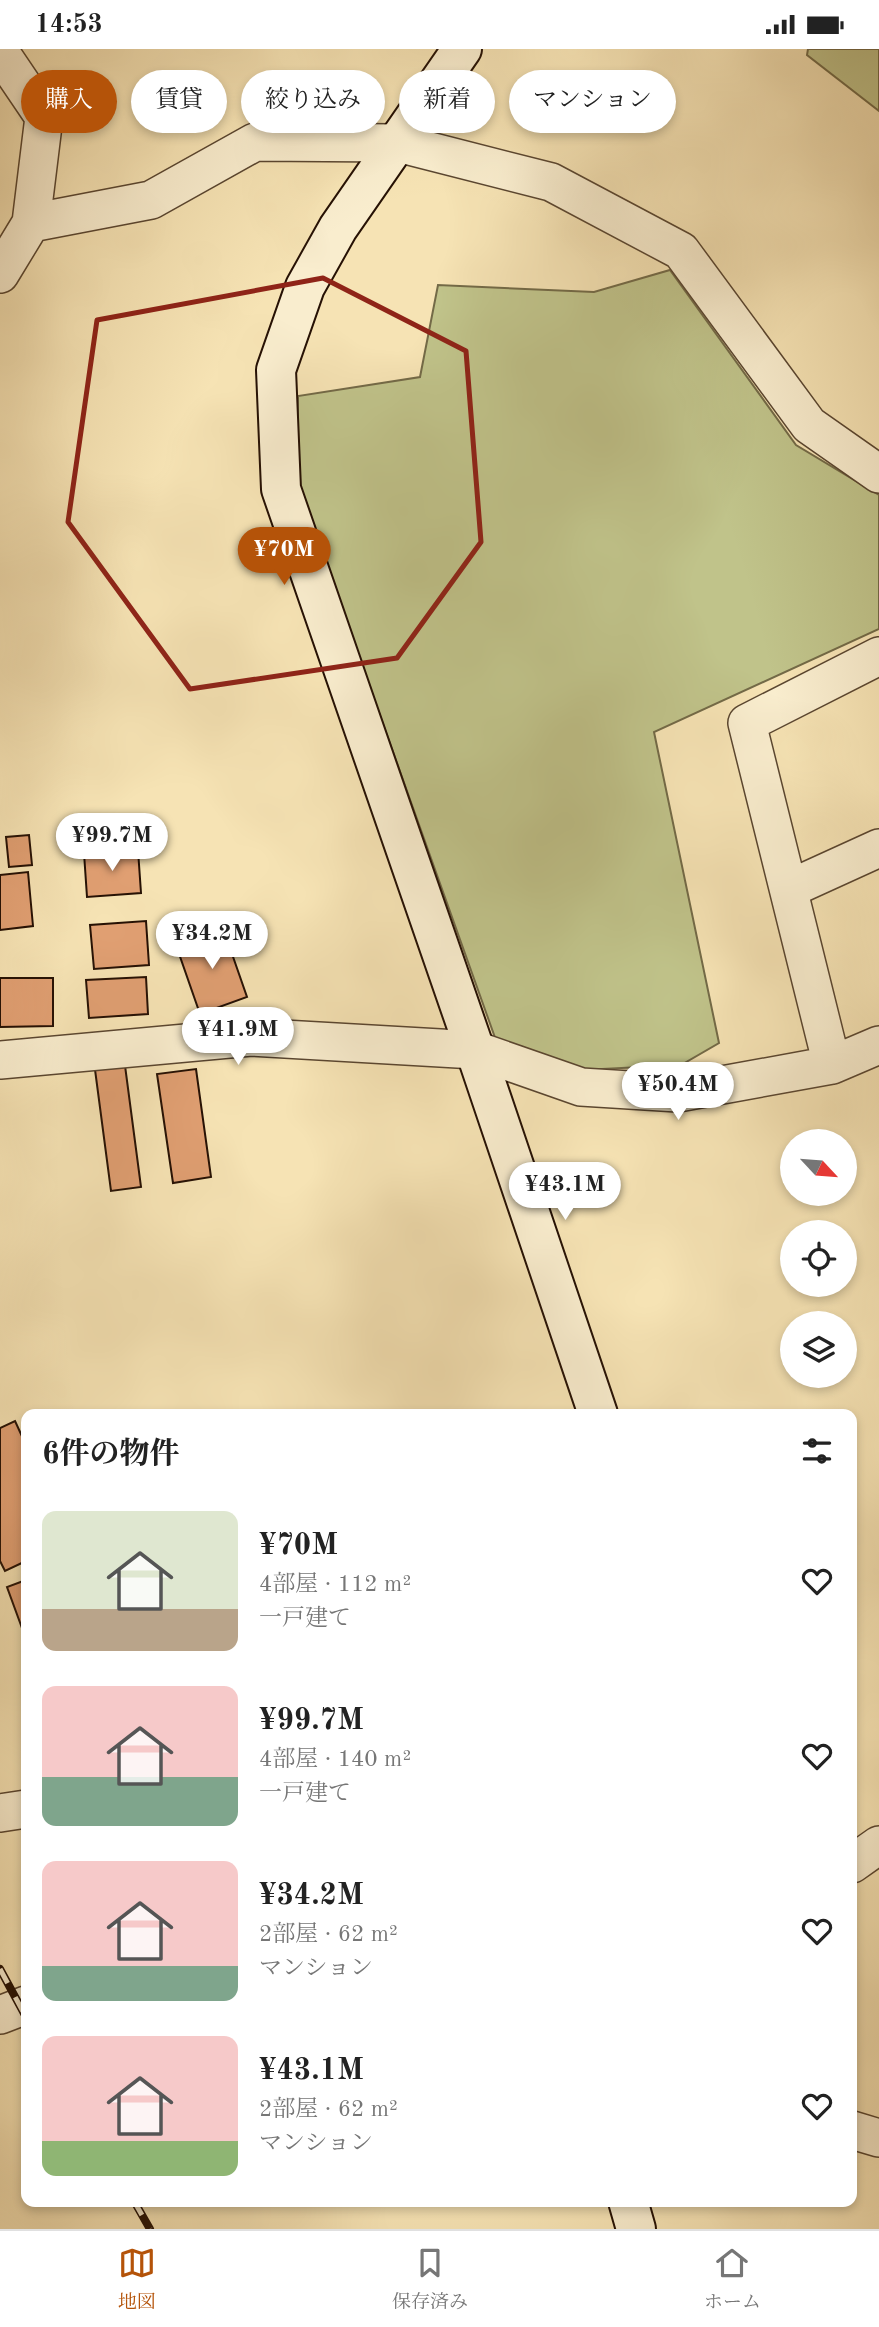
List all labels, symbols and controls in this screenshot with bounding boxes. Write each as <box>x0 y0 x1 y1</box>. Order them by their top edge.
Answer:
text: 14:53 <box>35 12 103 38</box>
chip: 購入 <box>21 70 117 133</box>
chip: 賃貸 <box>131 70 227 133</box>
chip: 絞り込み <box>241 70 385 133</box>
chip: 新着 <box>399 70 495 133</box>
chip: マンション <box>509 70 676 133</box>
pin: ¥70M <box>243 527 325 587</box>
text: ¥70M <box>254 538 314 561</box>
pin: ¥99.7M <box>55 813 169 873</box>
text: ¥99.7M <box>72 824 152 847</box>
pin: ¥34.2M <box>155 911 269 971</box>
text: ¥34.2M <box>172 922 252 945</box>
pin: ¥41.9M <box>181 1007 295 1067</box>
text: ¥41.9M <box>198 1018 278 1041</box>
pin: ¥50.4M <box>621 1063 735 1122</box>
text: ¥50.4M <box>638 1073 718 1096</box>
north arrow <box>780 1129 858 1206</box>
map controls <box>780 1129 857 1388</box>
pin: ¥43.1M <box>508 1163 622 1222</box>
text: ¥43.1M <box>525 1173 605 1196</box>
button: locate <box>780 1220 857 1297</box>
button: layers <box>780 1311 857 1388</box>
icon: filters <box>798 1432 836 1470</box>
text: 6件の物件 <box>42 1440 179 1470</box>
text: ¥70M <box>259 1531 338 1561</box>
icon: home <box>98 1539 182 1623</box>
icon: heart <box>798 1562 836 1600</box>
text: 4部屋 · 112 m² <box>259 1573 411 1596</box>
text: 一戸建て <box>259 1607 351 1630</box>
text: ¥99.7M <box>259 1706 364 1736</box>
icon: home <box>98 1714 182 1798</box>
icon: heart <box>798 1737 836 1775</box>
text: 4部屋 · 140 m² <box>259 1748 411 1771</box>
text: 一戸建て <box>259 1782 351 1805</box>
text: ¥34.2M <box>259 1881 364 1911</box>
icon: home <box>98 1889 182 1973</box>
icon: heart <box>798 1912 836 1950</box>
text: 2部屋 · 62 m² <box>259 1923 398 1946</box>
text: マンション <box>259 1957 373 1980</box>
text: ¥43.1M <box>259 2056 364 2086</box>
icon: home <box>98 2064 182 2148</box>
icon: heart <box>798 2087 836 2125</box>
text: 2部屋 · 62 m² <box>259 2098 398 2121</box>
text: マンション <box>259 2132 373 2155</box>
tab: 地図 <box>118 2244 156 2315</box>
tab: 保存済み <box>392 2244 468 2315</box>
tab: ホーム <box>704 2244 761 2315</box>

